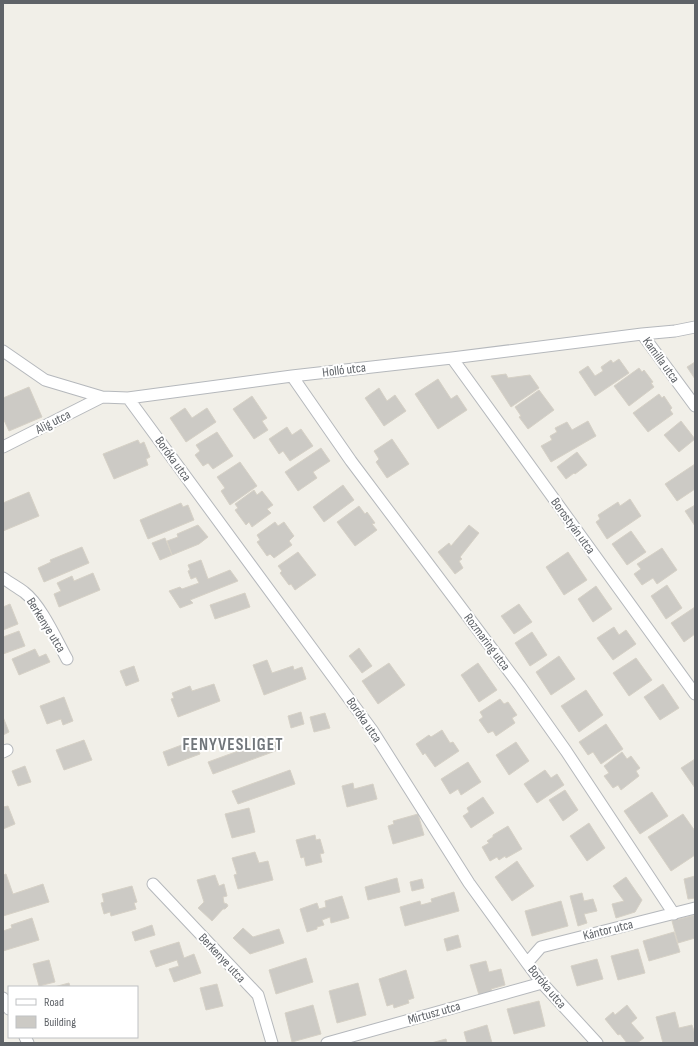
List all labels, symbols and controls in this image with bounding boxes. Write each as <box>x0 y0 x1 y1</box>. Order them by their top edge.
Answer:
street label: Kamilla utca <box>639 334 683 386</box>
street label: Holló utca <box>321 359 367 381</box>
street label: Alig utca <box>32 406 73 438</box>
street label: Boróka utca <box>151 433 195 485</box>
street label: Borostyán utca <box>547 495 599 557</box>
street label: Berkenye utca <box>23 595 69 655</box>
street label: Rozmaring utca <box>460 610 514 674</box>
street label: Boróka utca <box>343 694 385 746</box>
district label: FENYVESLIGET <box>182 735 284 755</box>
street label: Kántor utca <box>581 916 635 944</box>
street label: Berkenye utca <box>195 930 249 986</box>
street label: Boróka utca <box>524 962 570 1012</box>
legend <box>8 986 138 1038</box>
text: Road <box>44 995 64 1010</box>
street label: Mirtusz utca <box>406 998 462 1028</box>
text: Building <box>44 1015 76 1030</box>

